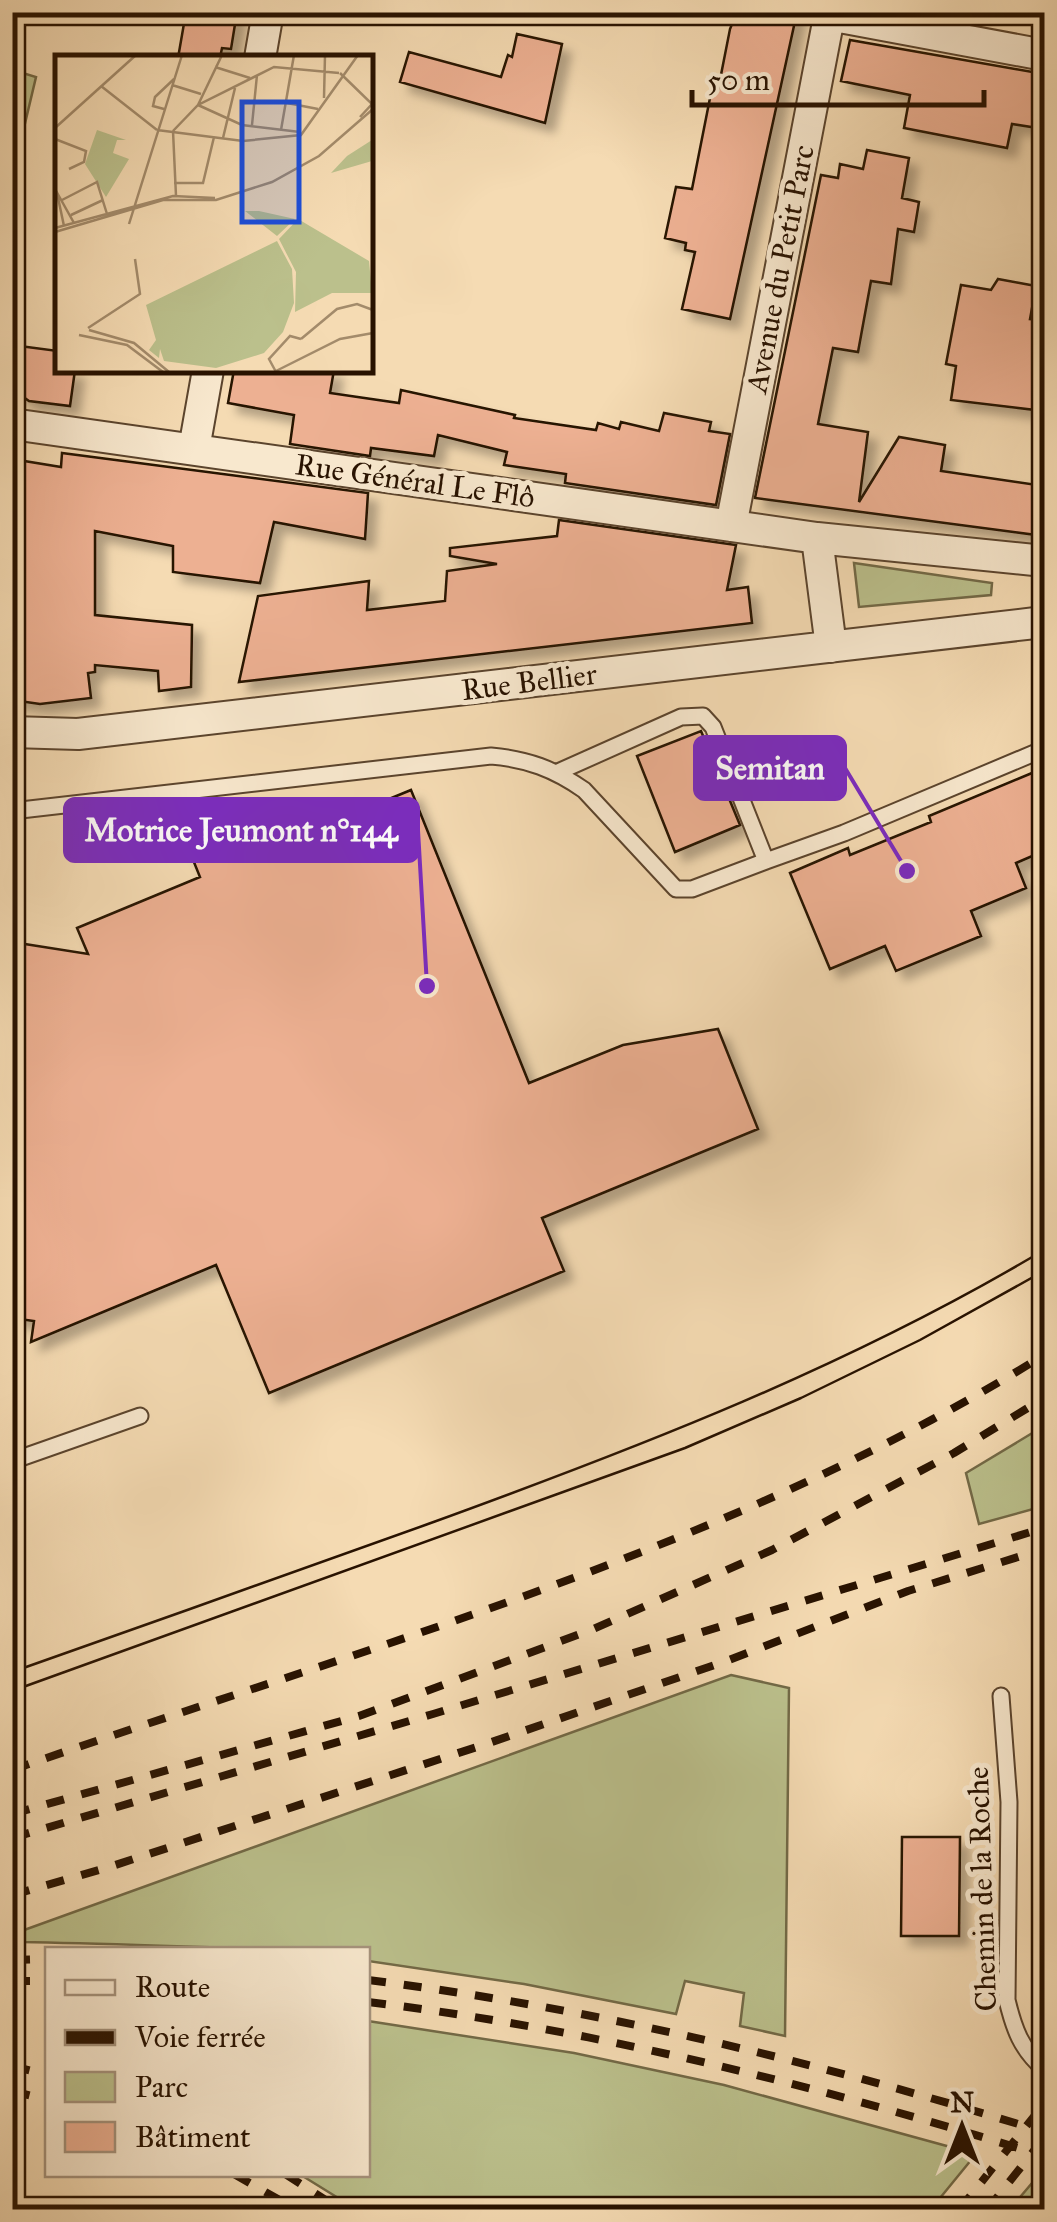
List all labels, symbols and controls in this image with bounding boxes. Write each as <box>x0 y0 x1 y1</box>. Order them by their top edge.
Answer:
scale bar <box>692 45 984 107</box>
inset map <box>55 55 372 372</box>
text: 50 m <box>707 62 770 98</box>
street label: Avenue du Petit Parc <box>738 142 822 398</box>
street label: Rue Général Le Flô <box>293 446 537 516</box>
street label: Rue Bellier <box>459 656 600 708</box>
callout: Semitan <box>695 737 845 799</box>
text: Semitan <box>715 749 825 788</box>
callout: Motrice Jeumont n°144 <box>65 799 418 861</box>
text: Motrice Jeumont n°144 <box>84 811 399 850</box>
street label: Chemin de la Roche <box>960 1766 1004 2012</box>
legend <box>45 1947 370 2177</box>
text: Route <box>135 1969 210 2005</box>
text: Voie ferrée <box>134 2019 266 2055</box>
text: Parc <box>135 2069 188 2105</box>
north arrow <box>912 2077 1012 2177</box>
text: N <box>950 2085 974 2120</box>
text: Bâtiment <box>135 2119 251 2155</box>

